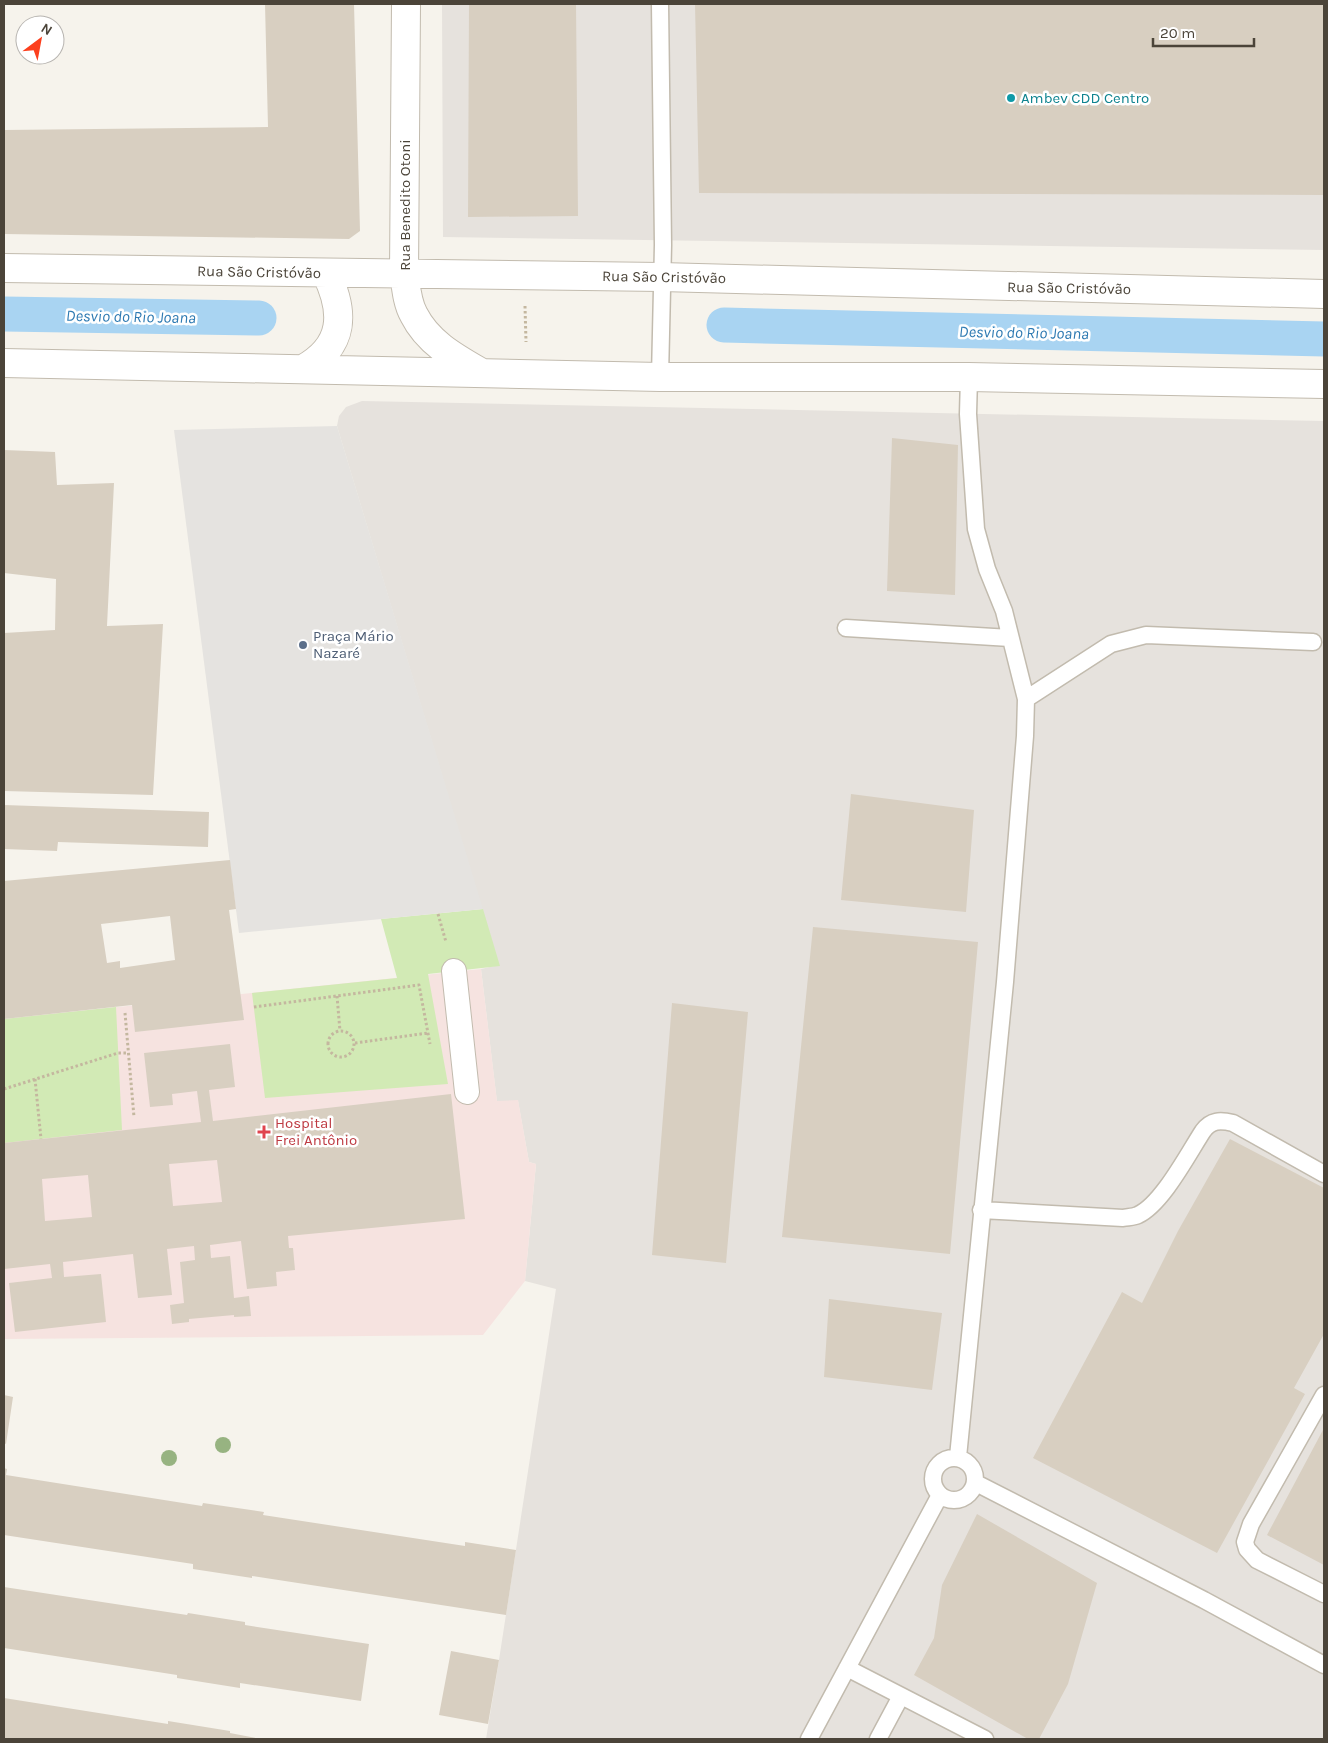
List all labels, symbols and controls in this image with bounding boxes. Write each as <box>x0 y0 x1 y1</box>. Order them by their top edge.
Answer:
north arrow <box>15 15 65 65</box>
scale bar <box>1153 15 1254 47</box>
text: N <box>38 20 55 39</box>
text: 20 m <box>1160 24 1195 42</box>
place label: Ambev CDD Centro <box>1021 89 1149 107</box>
marker: Ambev CDD Centro <box>1005 92 1017 104</box>
street label: Rua Benedito Otoni <box>396 139 414 271</box>
street label: Rua São Cristóvão <box>197 262 321 282</box>
street label: Rua São Cristóvão <box>602 267 726 287</box>
street label: Rua São Cristóvão <box>1007 278 1131 298</box>
water label: Desvio do Rio Joana <box>66 306 196 327</box>
water label: Desvio do Rio Joana <box>959 322 1089 343</box>
place label: Praça Mário Nazaré <box>313 627 394 662</box>
marker: Praça Mário Nazaré <box>297 639 309 651</box>
place label: Hospital Frei Antônio <box>275 1114 357 1149</box>
marker: Hospital Frei Antônio <box>257 1125 271 1139</box>

